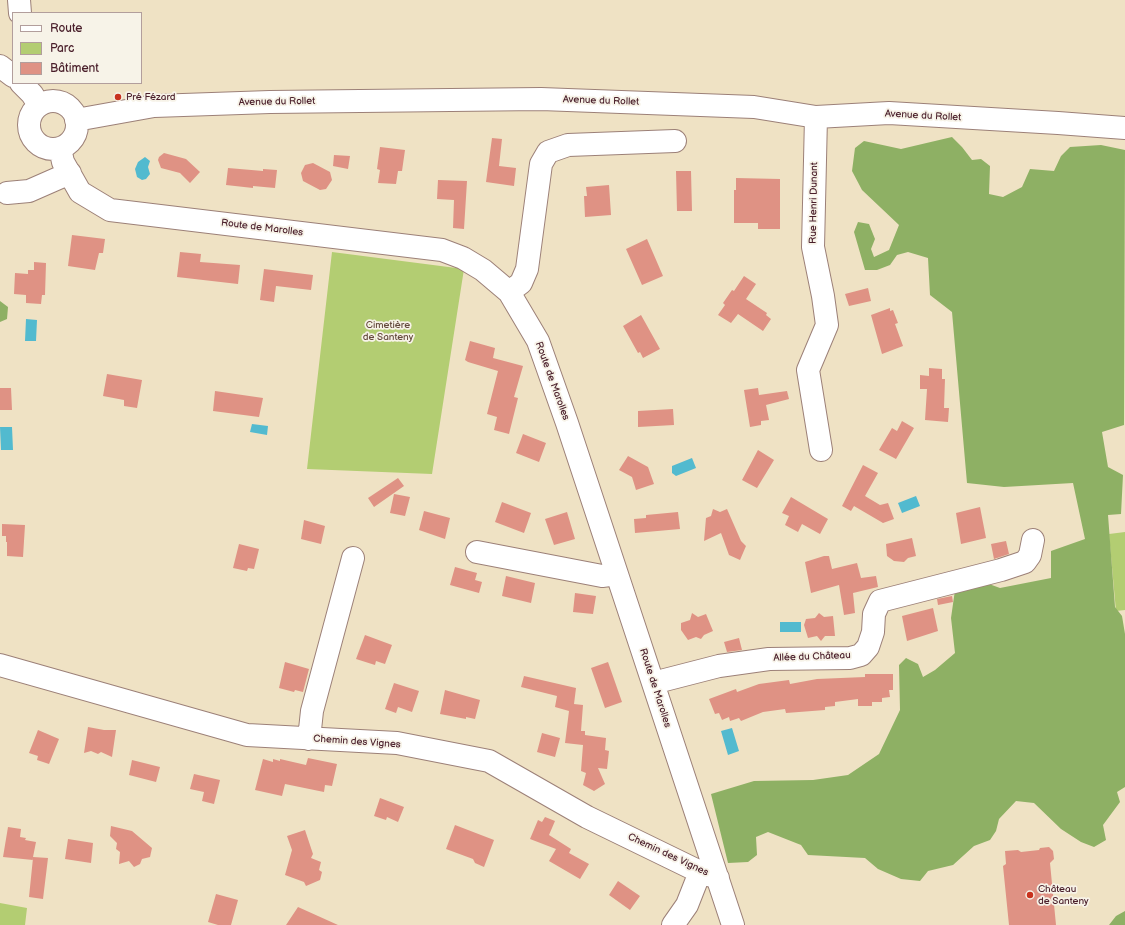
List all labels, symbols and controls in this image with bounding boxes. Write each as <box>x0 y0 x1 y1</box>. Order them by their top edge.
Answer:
legend <box>12 12 142 84</box>
text: Route <box>50 21 82 36</box>
text: Parc <box>50 41 74 56</box>
text: Bâtiment <box>50 61 99 76</box>
place label: Pré Fézard <box>126 91 176 103</box>
marker: Pré Fézard <box>113 92 123 102</box>
street label: Avenue du Rollet <box>563 94 639 108</box>
street label: Avenue du Rollet <box>239 95 315 109</box>
street label: Avenue du Rollet <box>885 108 961 124</box>
street label: Rue Henri Dunant <box>807 162 821 244</box>
street label: Route de Marolles <box>220 217 304 239</box>
park label: Cimetière de Santeny <box>363 319 413 342</box>
street label: Route de Marolles <box>532 340 572 422</box>
street label: Route de Marolles <box>637 647 673 729</box>
street label: Allée du Château <box>773 650 851 664</box>
street label: Chemin des Vignes <box>313 733 401 751</box>
street label: Chemin des Vignes <box>626 831 710 879</box>
place label: Château de Santeny <box>1038 883 1089 906</box>
marker: Château de Santeny <box>1025 890 1035 900</box>

